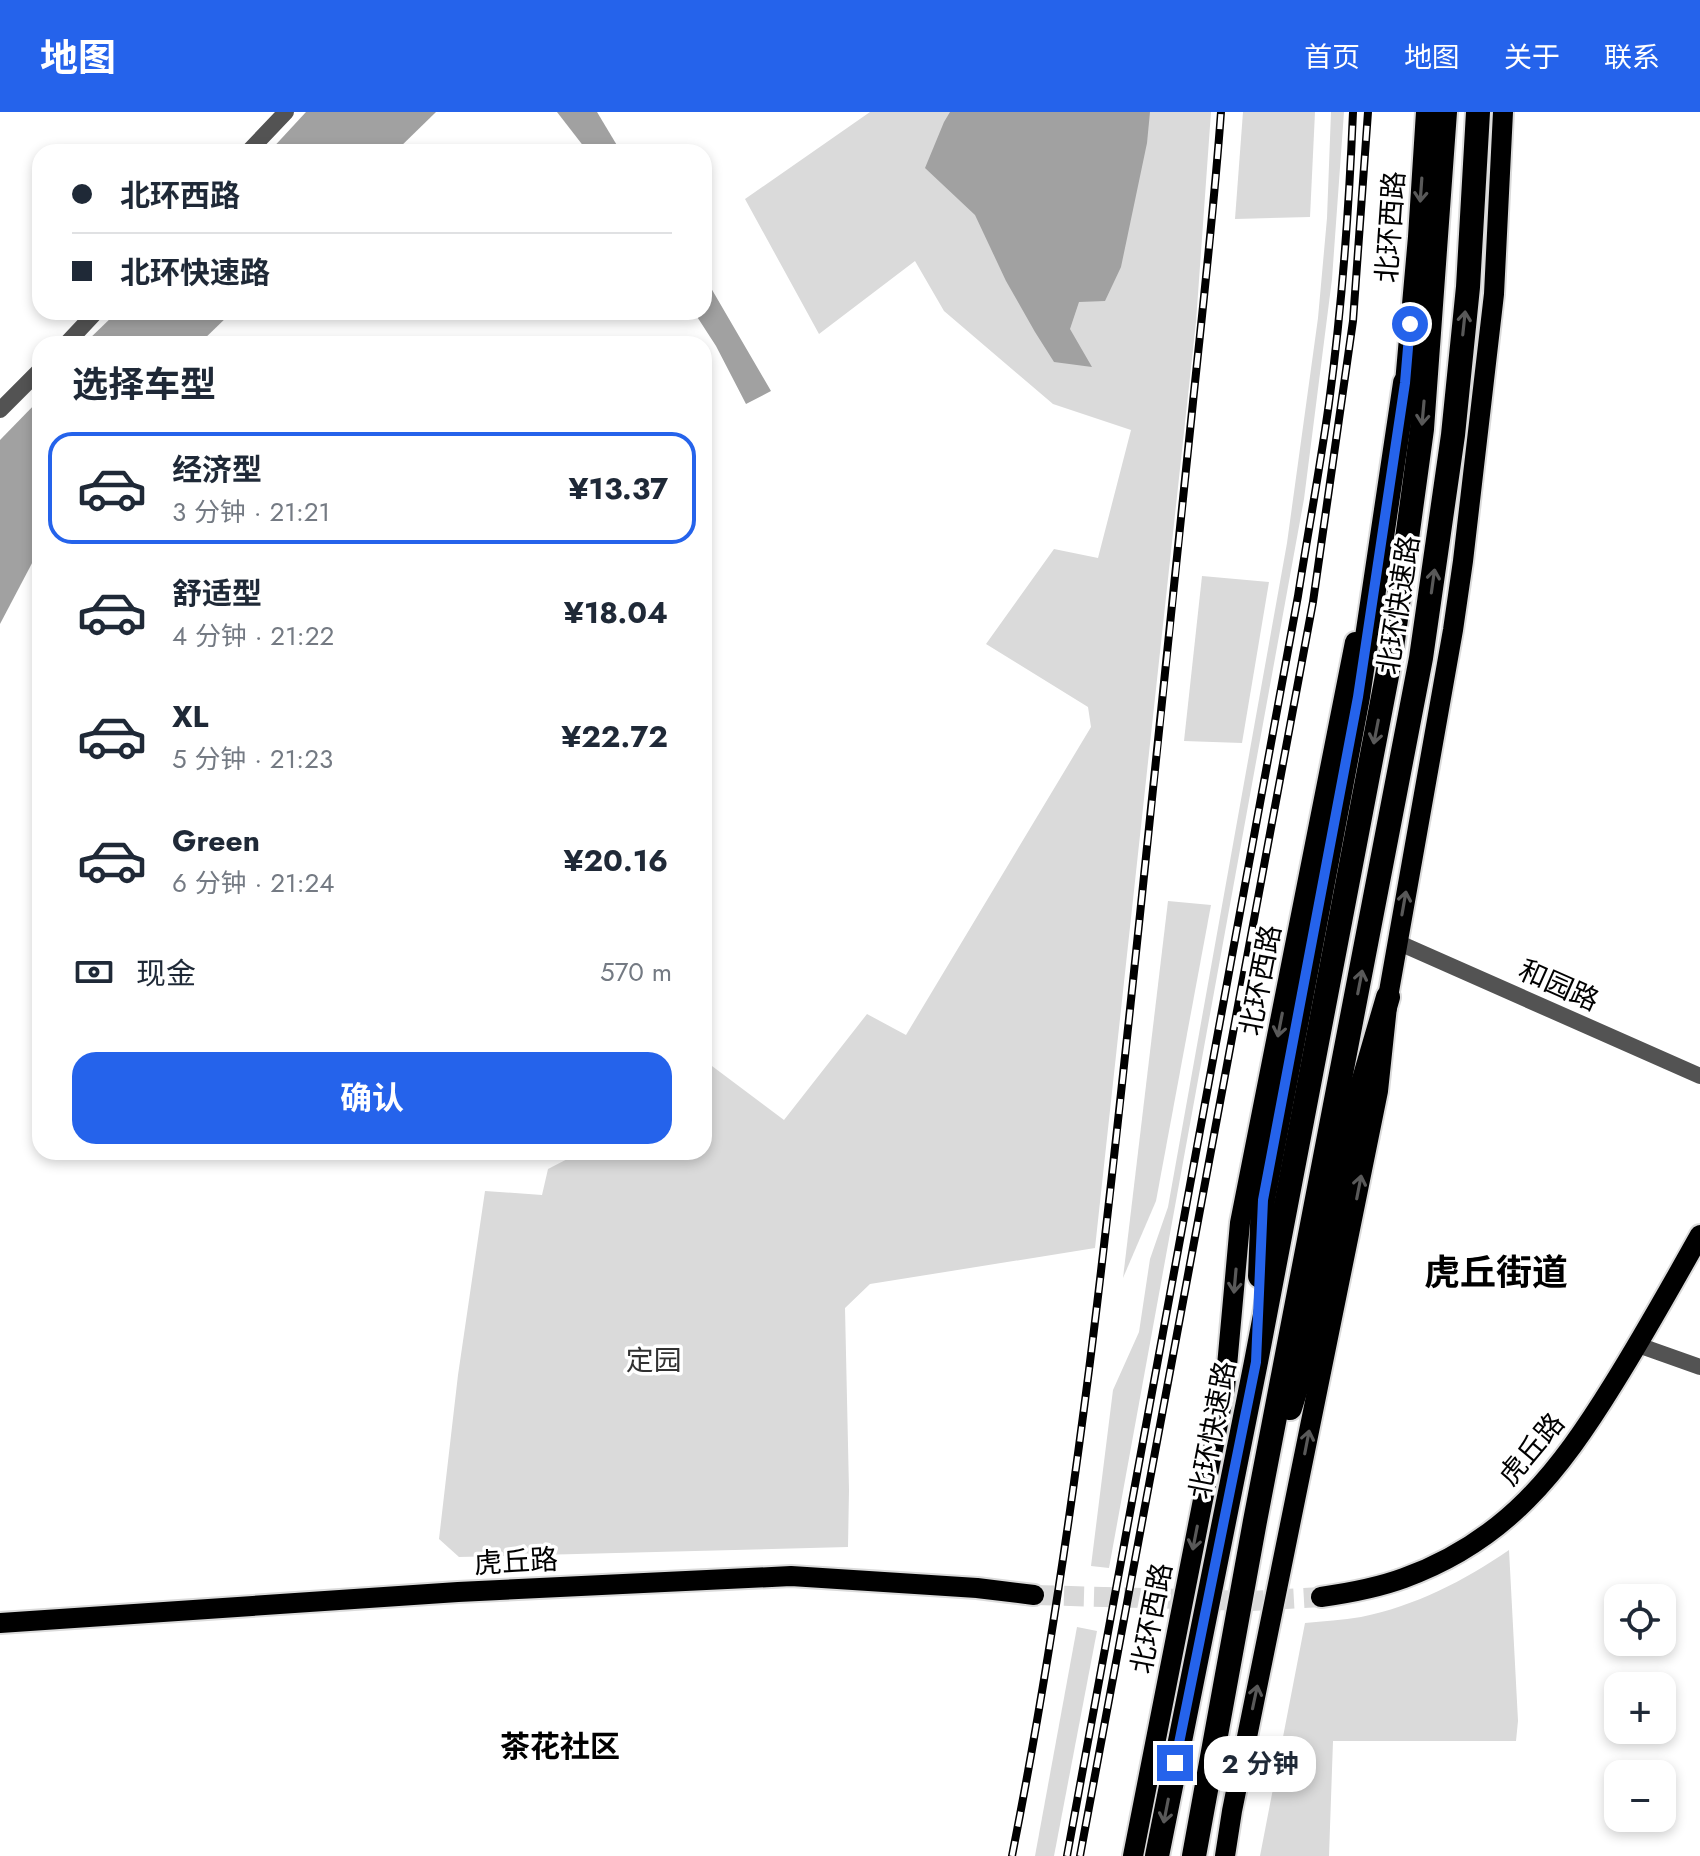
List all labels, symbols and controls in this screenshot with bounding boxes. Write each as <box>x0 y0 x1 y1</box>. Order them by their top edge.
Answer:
text: 地图 <box>40 30 116 85</box>
text: 首页 <box>1304 37 1360 78</box>
text: 地图 <box>1404 37 1460 78</box>
text: 关于 <box>1504 37 1560 78</box>
text: 联系 <box>1604 37 1660 78</box>
street label: 北环西路 <box>1366 170 1415 284</box>
text: 北环西路 <box>120 174 240 217</box>
one-way arrow <box>1413 176 1428 203</box>
text: 北环快速路 <box>120 251 270 294</box>
route start <box>1392 306 1428 342</box>
one-way arrow <box>1457 310 1472 337</box>
text: 选择车型 <box>72 358 216 410</box>
one-way arrow <box>1415 399 1430 426</box>
text: 经济型 <box>172 448 262 491</box>
icon: car <box>76 452 148 524</box>
text: ¥13.37 <box>569 467 668 510</box>
text: 3 分钟 · 21:21 <box>172 493 330 531</box>
street label: 北环快速路 <box>1367 533 1430 677</box>
one-way arrow <box>1426 569 1441 594</box>
text: 舒适型 <box>172 572 262 615</box>
icon: car <box>76 576 148 648</box>
text: ¥18.04 <box>564 591 668 634</box>
text: 4 分钟 · 21:22 <box>172 617 334 655</box>
text: XL <box>172 695 208 738</box>
icon: car <box>76 700 148 772</box>
text: ¥22.72 <box>561 715 668 758</box>
one-way arrow <box>1368 718 1383 744</box>
text: 5 分钟 · 21:23 <box>172 740 333 778</box>
text: Green <box>172 819 260 862</box>
icon: car <box>76 824 148 896</box>
text: ¥20.16 <box>563 839 668 882</box>
text: 6 分钟 · 21:24 <box>172 864 334 902</box>
one-way arrow <box>1397 891 1412 916</box>
street label: 北环西路 <box>1230 921 1291 1039</box>
icon: cash <box>72 950 116 994</box>
street label: 和园路 <box>1512 950 1606 1021</box>
text: 现金 <box>136 952 196 995</box>
text: 570 m <box>600 953 672 991</box>
one-way arrow <box>1353 969 1368 995</box>
one-way arrow <box>1271 1012 1286 1037</box>
button: 确认 <box>72 1052 672 1144</box>
one-way arrow <box>1352 1175 1367 1201</box>
district label: 虎丘街道 <box>1424 1246 1568 1298</box>
one-way arrow <box>1227 1267 1242 1294</box>
park label: 定园 <box>626 1340 682 1381</box>
street label: 北环快速路 <box>1179 1357 1246 1503</box>
street label: 虎丘路 <box>1489 1404 1574 1495</box>
one-way arrow <box>1301 1430 1316 1456</box>
one-way arrow <box>1187 1524 1202 1550</box>
street label: 虎丘路 <box>473 1539 559 1584</box>
street label: 北环西路 <box>1121 1559 1182 1677</box>
map controls <box>1604 1584 1676 1832</box>
button: locate <box>1604 1584 1676 1656</box>
button: + <box>1604 1672 1676 1744</box>
one-way arrow <box>1249 1685 1264 1710</box>
district label: 茶花社区 <box>500 1725 620 1768</box>
callout: 2 分钟 <box>1203 1735 1315 1791</box>
route end <box>1157 1745 1193 1781</box>
text: 2 分钟 <box>1222 1745 1298 1783</box>
button: − <box>1604 1760 1676 1832</box>
one-way arrow <box>1157 1798 1172 1823</box>

